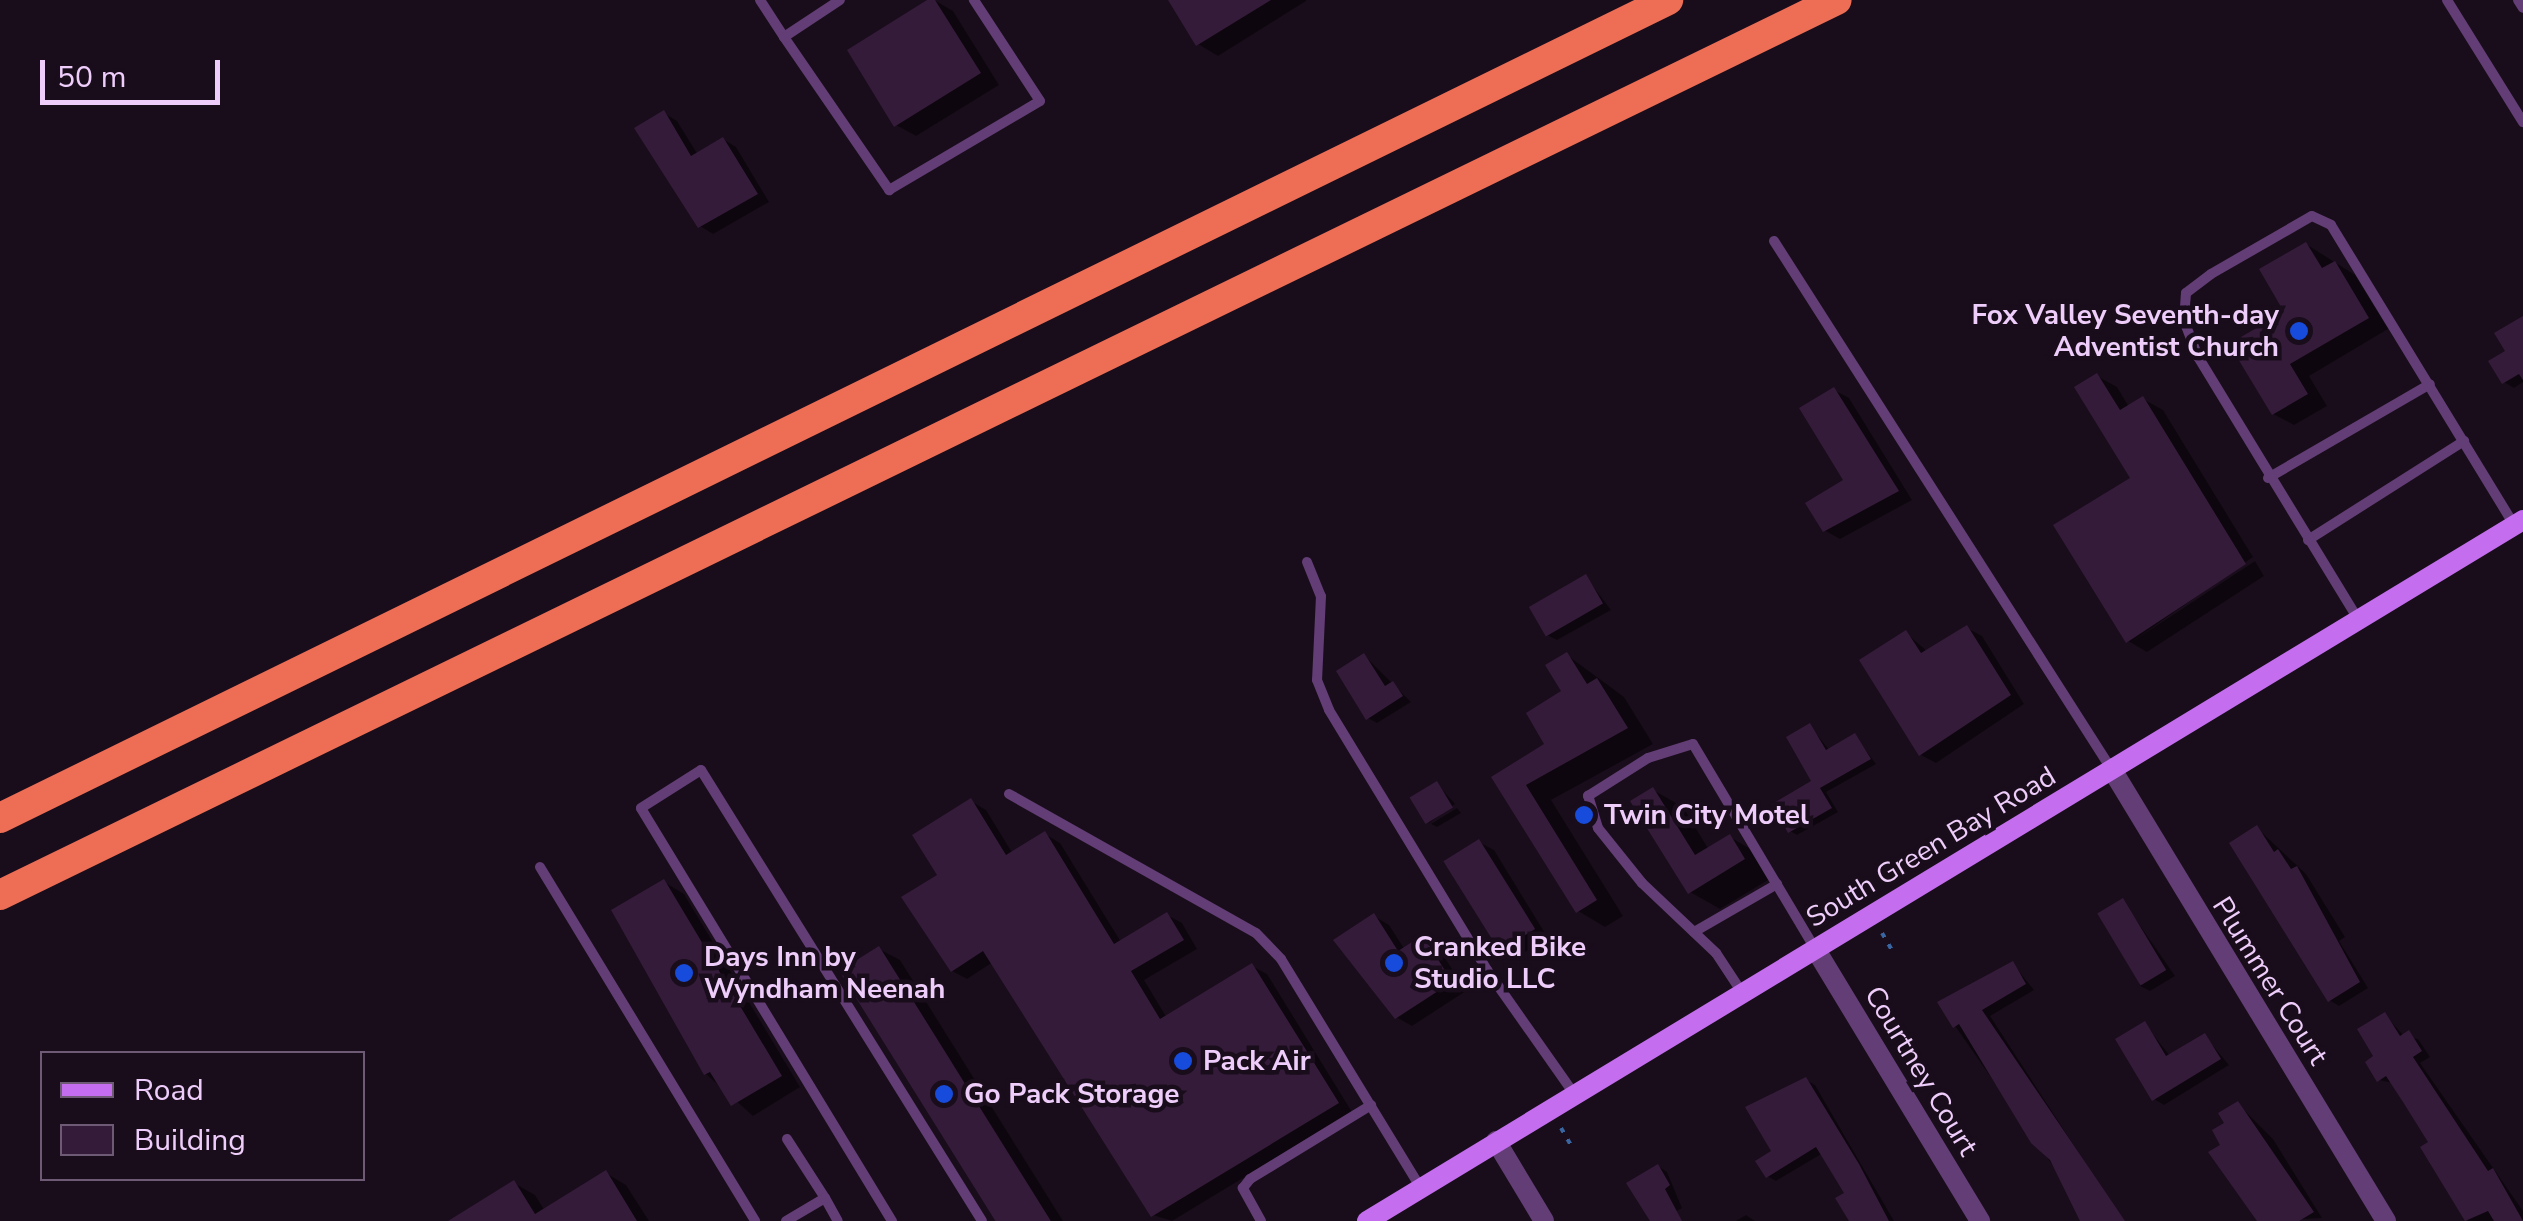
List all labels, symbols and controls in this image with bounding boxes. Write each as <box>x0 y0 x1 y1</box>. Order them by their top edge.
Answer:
scale bar <box>45 40 225 102</box>
text: 50 m <box>57 57 126 98</box>
place label: Fox Valley Seventh-day Adventist Church <box>1972 298 2279 364</box>
marker: Fox Valley Seventh-day Adventist Church <box>2288 320 2310 342</box>
street label: South Green Bay Road <box>1800 759 2062 935</box>
place label: Twin City Motel <box>1604 798 1809 832</box>
marker: Twin City Motel <box>1573 804 1595 826</box>
street label: Plummer Court <box>2205 891 2335 1071</box>
place label: Cranked Bike Studio LLC <box>1414 930 1586 996</box>
place label: Days Inn by Wyndham Neenah <box>704 940 945 1006</box>
marker: Cranked Bike Studio LLC <box>1383 952 1405 974</box>
marker: Days Inn by Wyndham Neenah <box>673 962 695 984</box>
street label: Courtney Court <box>1857 980 1985 1162</box>
place label: Pack Air <box>1203 1044 1311 1078</box>
marker: Pack Air <box>1172 1050 1194 1072</box>
legend <box>40 1051 365 1181</box>
text: Road <box>134 1070 204 1111</box>
place label: Go Pack Storage <box>964 1077 1180 1111</box>
marker: Go Pack Storage <box>933 1083 955 1105</box>
text: Building <box>134 1120 246 1161</box>

